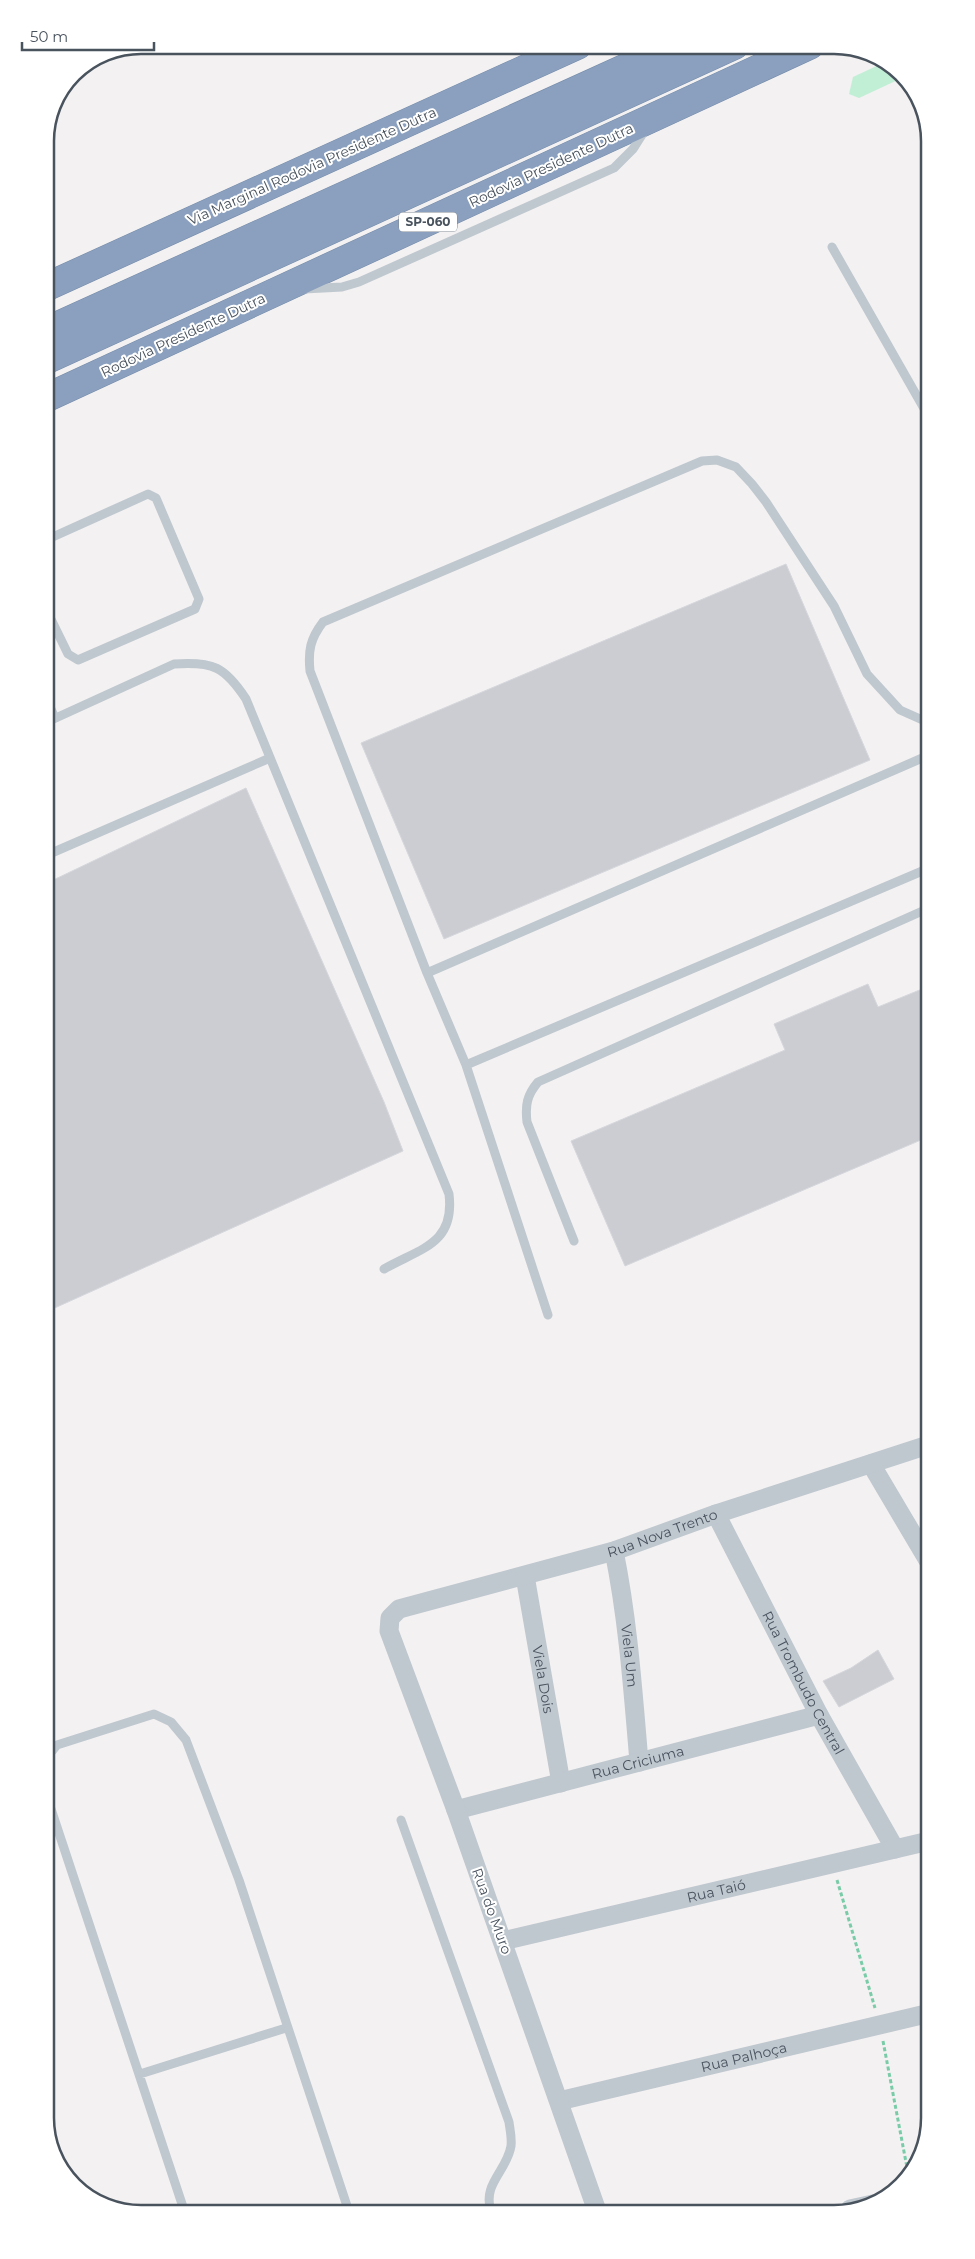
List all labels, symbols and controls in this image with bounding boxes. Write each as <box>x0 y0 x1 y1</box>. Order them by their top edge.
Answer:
scale bar <box>22 20 155 52</box>
text: 50 m <box>30 27 68 46</box>
street label: Via Marginal Rodovia Presidente Dutra <box>185 103 439 229</box>
street label: Rodovia Presidente Dutra <box>466 119 636 211</box>
road number: SP-060 <box>399 212 457 232</box>
street label: Rodovia Presidente Dutra <box>98 289 268 381</box>
street label: Rua Nova Trento <box>605 1505 720 1561</box>
street label: Rua Trombudo Central <box>758 1608 849 1758</box>
street label: Viela Um <box>617 1623 642 1688</box>
street label: Viela Dois <box>528 1644 558 1715</box>
street label: Rua Criciuma <box>590 1742 686 1783</box>
street label: Rua do Muro <box>468 1865 516 1957</box>
street label: Rua Taió <box>685 1875 748 1907</box>
street label: Rua Palhoça <box>699 2038 789 2076</box>

